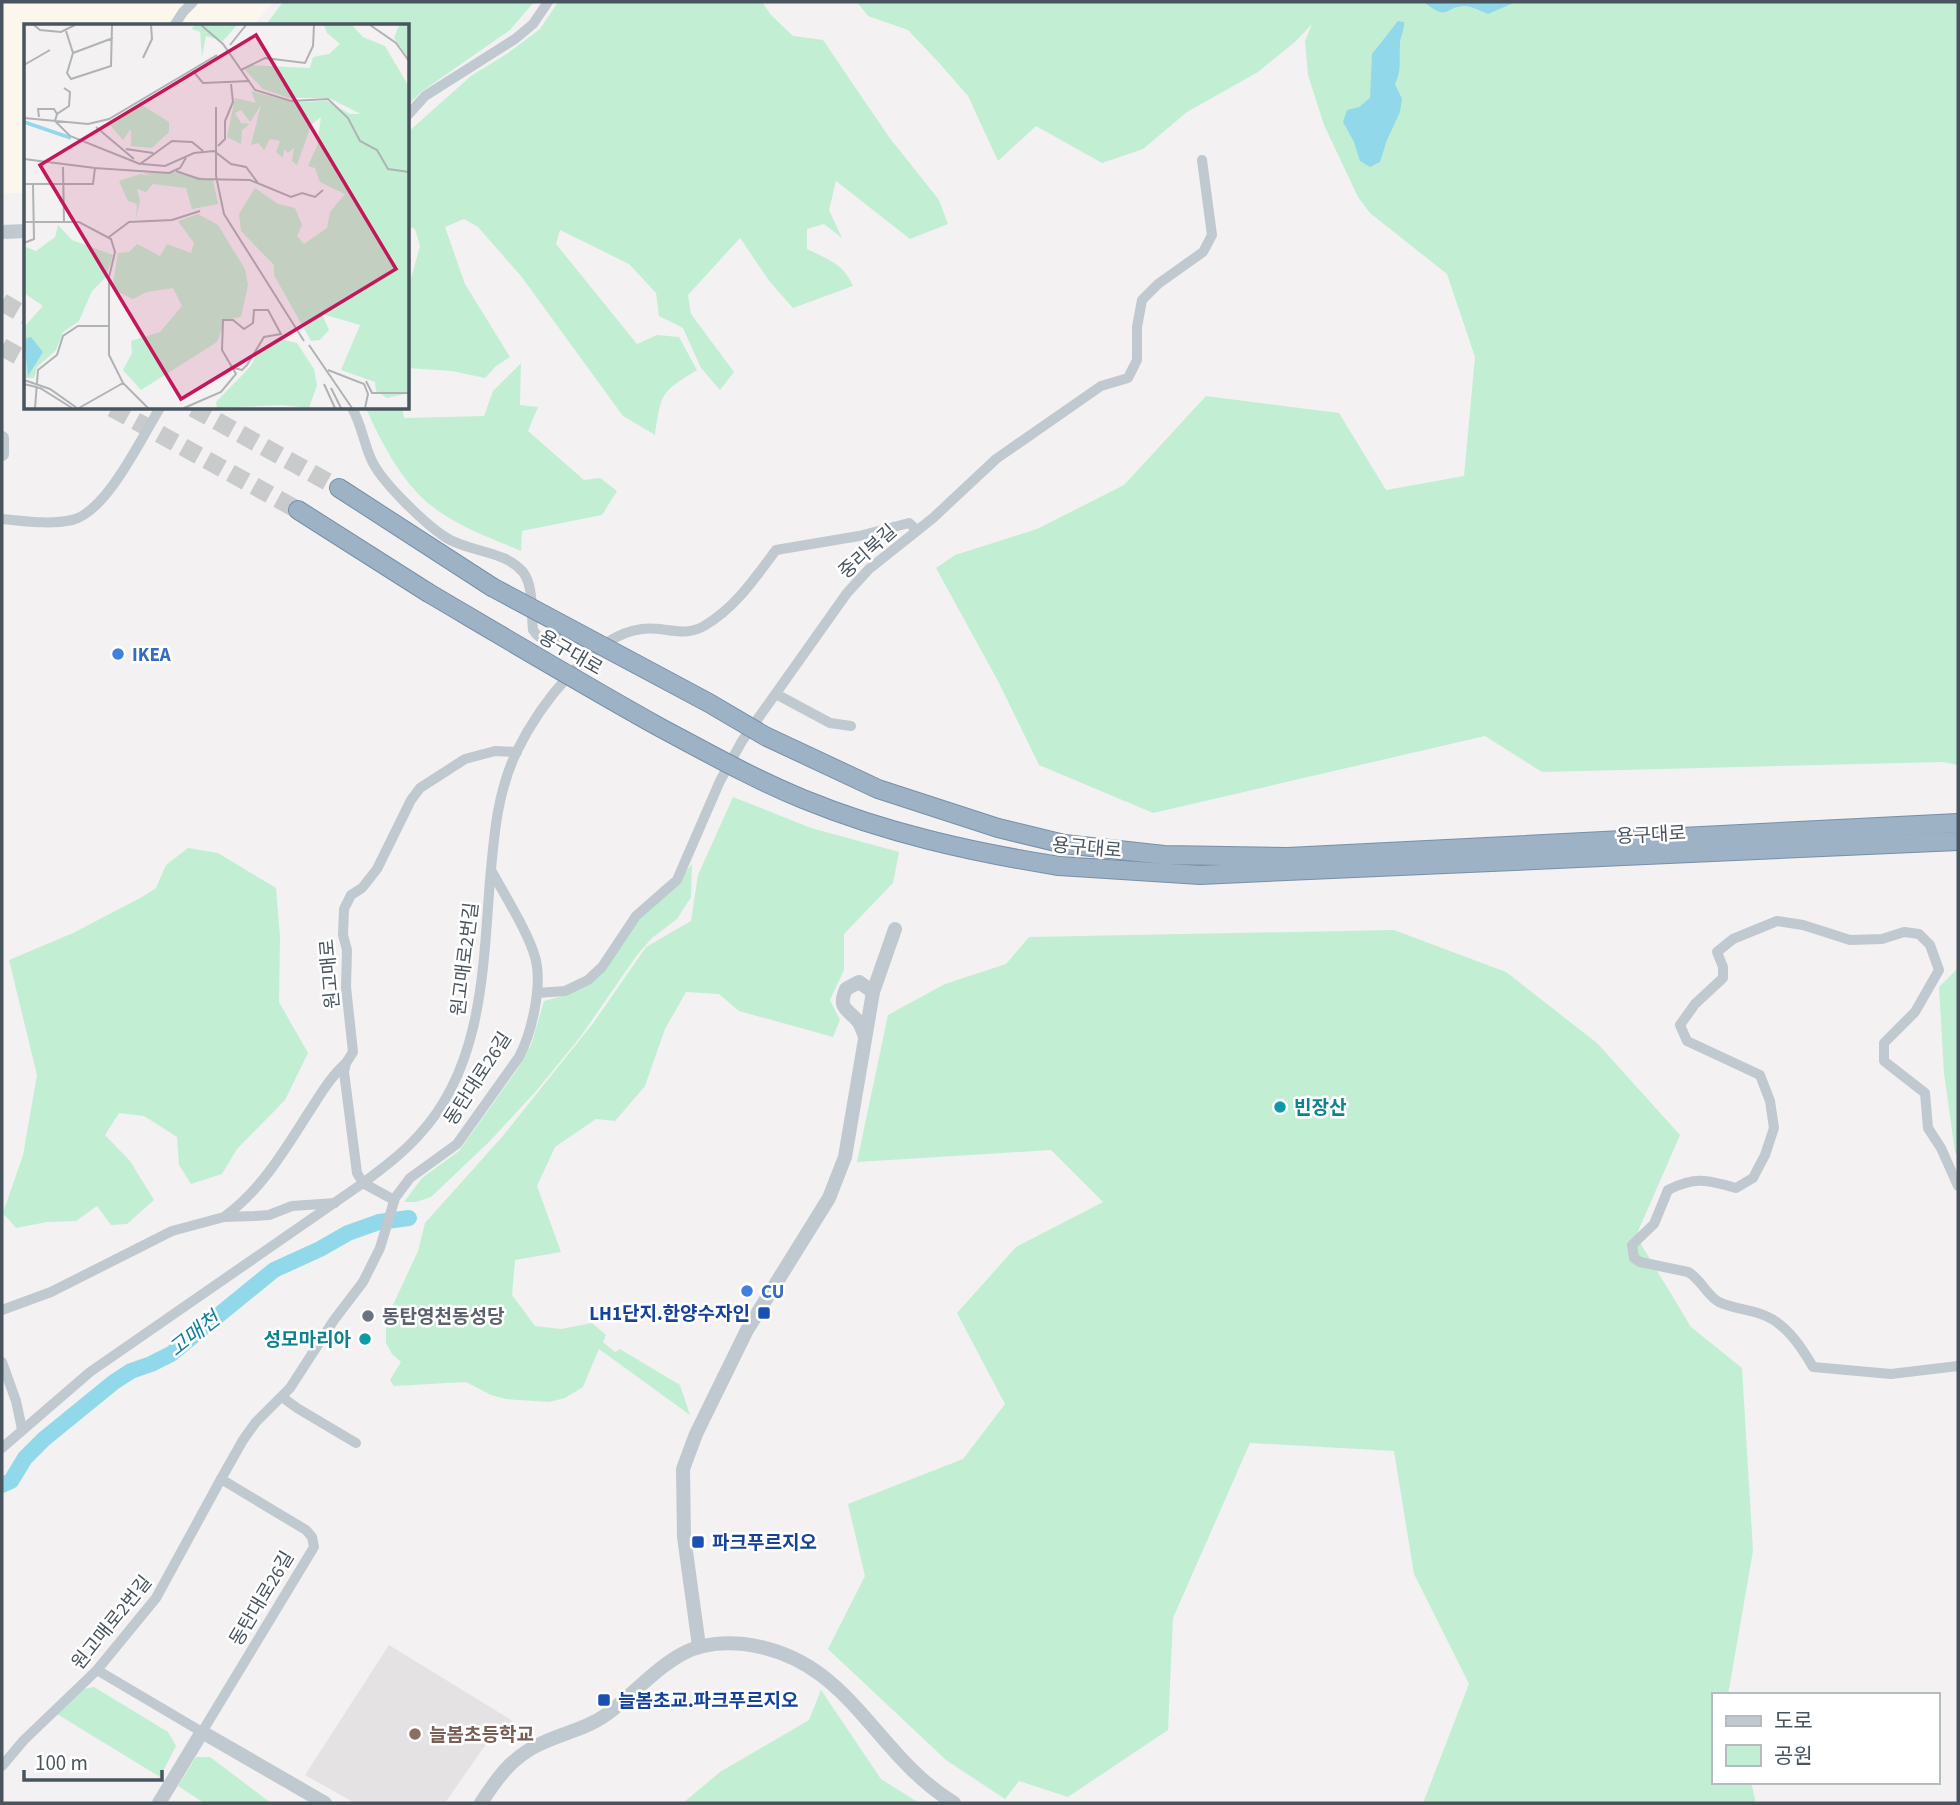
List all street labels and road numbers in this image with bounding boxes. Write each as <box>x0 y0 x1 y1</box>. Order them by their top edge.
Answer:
street label: 중리북길 <box>833 519 903 586</box>
street label: 용구대로 <box>533 624 607 682</box>
street label: 용구대로 <box>1615 820 1687 851</box>
street label: 용구대로 <box>1051 832 1123 865</box>
street label: 원고매로2번길 <box>445 901 486 1018</box>
street label: 원고매로 <box>314 938 347 1010</box>
street label: 동탄대로26길 <box>438 1027 519 1131</box>
street label: 동탄대로26길 <box>223 1546 301 1651</box>
street label: 원고매로2번길 <box>66 1570 159 1676</box>

